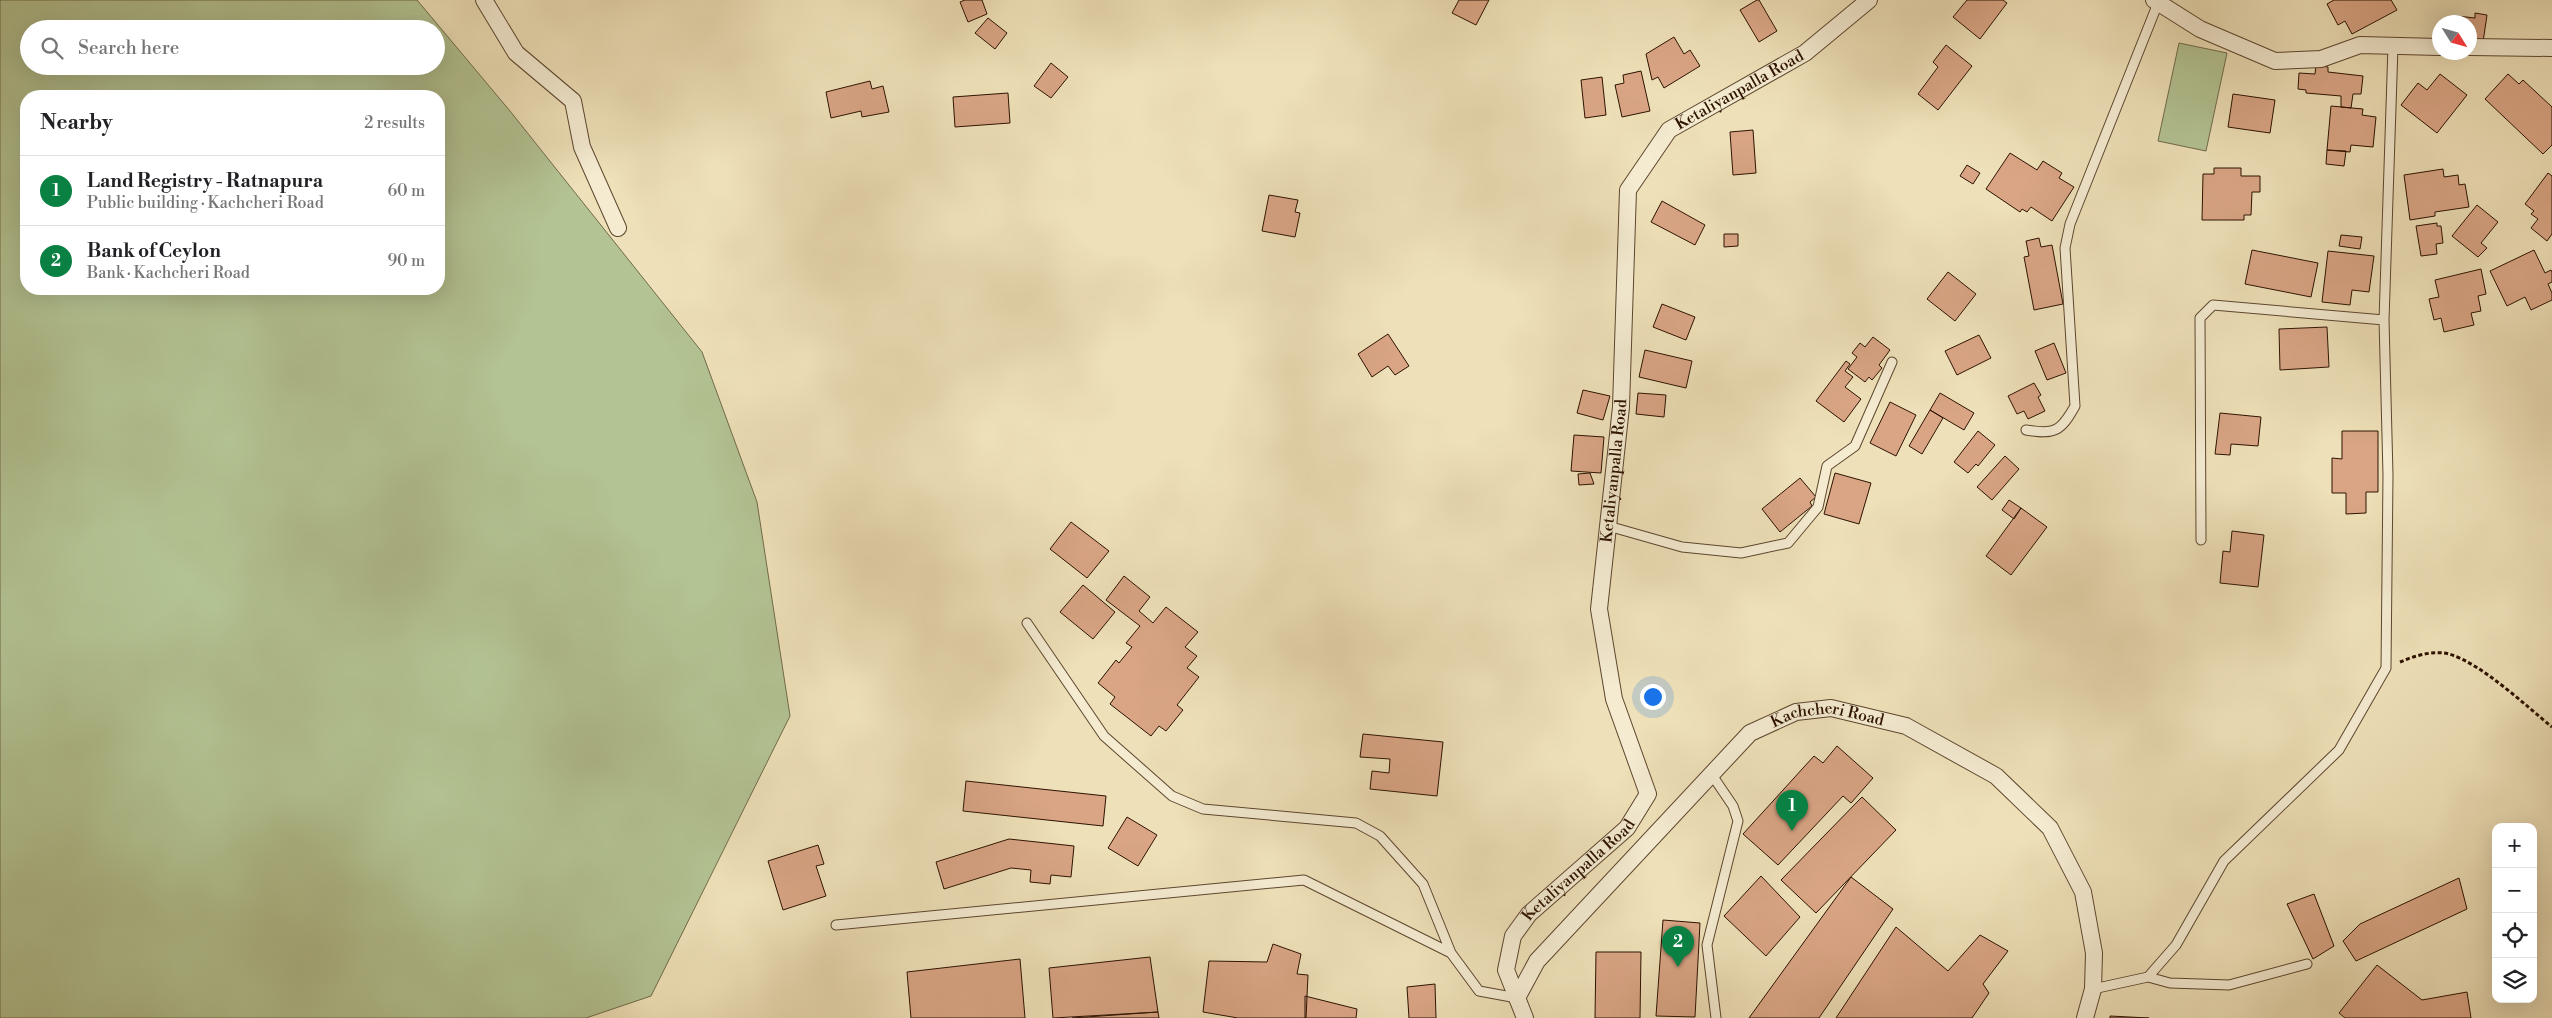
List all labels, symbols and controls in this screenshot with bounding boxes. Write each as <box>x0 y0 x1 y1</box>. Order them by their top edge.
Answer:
north arrow <box>2432 15 2477 60</box>
search box <box>20 20 445 75</box>
icon: search <box>38 34 66 62</box>
text: Search here <box>78 36 179 60</box>
street label: Ketaliyanpalla Road <box>1672 46 1807 134</box>
text: Nearby <box>40 110 113 136</box>
text: 2 results <box>364 113 425 133</box>
text: Land Registry - Ratnapura <box>87 169 323 193</box>
text: 1 <box>52 181 60 201</box>
text: 60 m <box>387 181 425 201</box>
text: Public building · Kachcheri Road <box>87 193 324 213</box>
text: Bank of Ceylon <box>87 239 221 263</box>
text: 2 <box>51 251 61 271</box>
text: 90 m <box>387 251 425 271</box>
text: Bank · Kachcheri Road <box>87 263 250 283</box>
street label: Ketaliyanpalla Road <box>1596 399 1631 544</box>
your location <box>1640 684 1666 710</box>
street label: Kachcheri Road <box>1767 698 1886 732</box>
pin: 1 <box>1776 790 1808 831</box>
street label: Ketaliyanpalla Road <box>1517 816 1640 925</box>
map controls <box>2492 823 2537 1003</box>
button: + <box>2492 823 2537 868</box>
button: − <box>2492 868 2537 913</box>
button: locate <box>2492 913 2537 958</box>
pin: 2 <box>1662 926 1694 967</box>
button: layers <box>2492 958 2537 1003</box>

